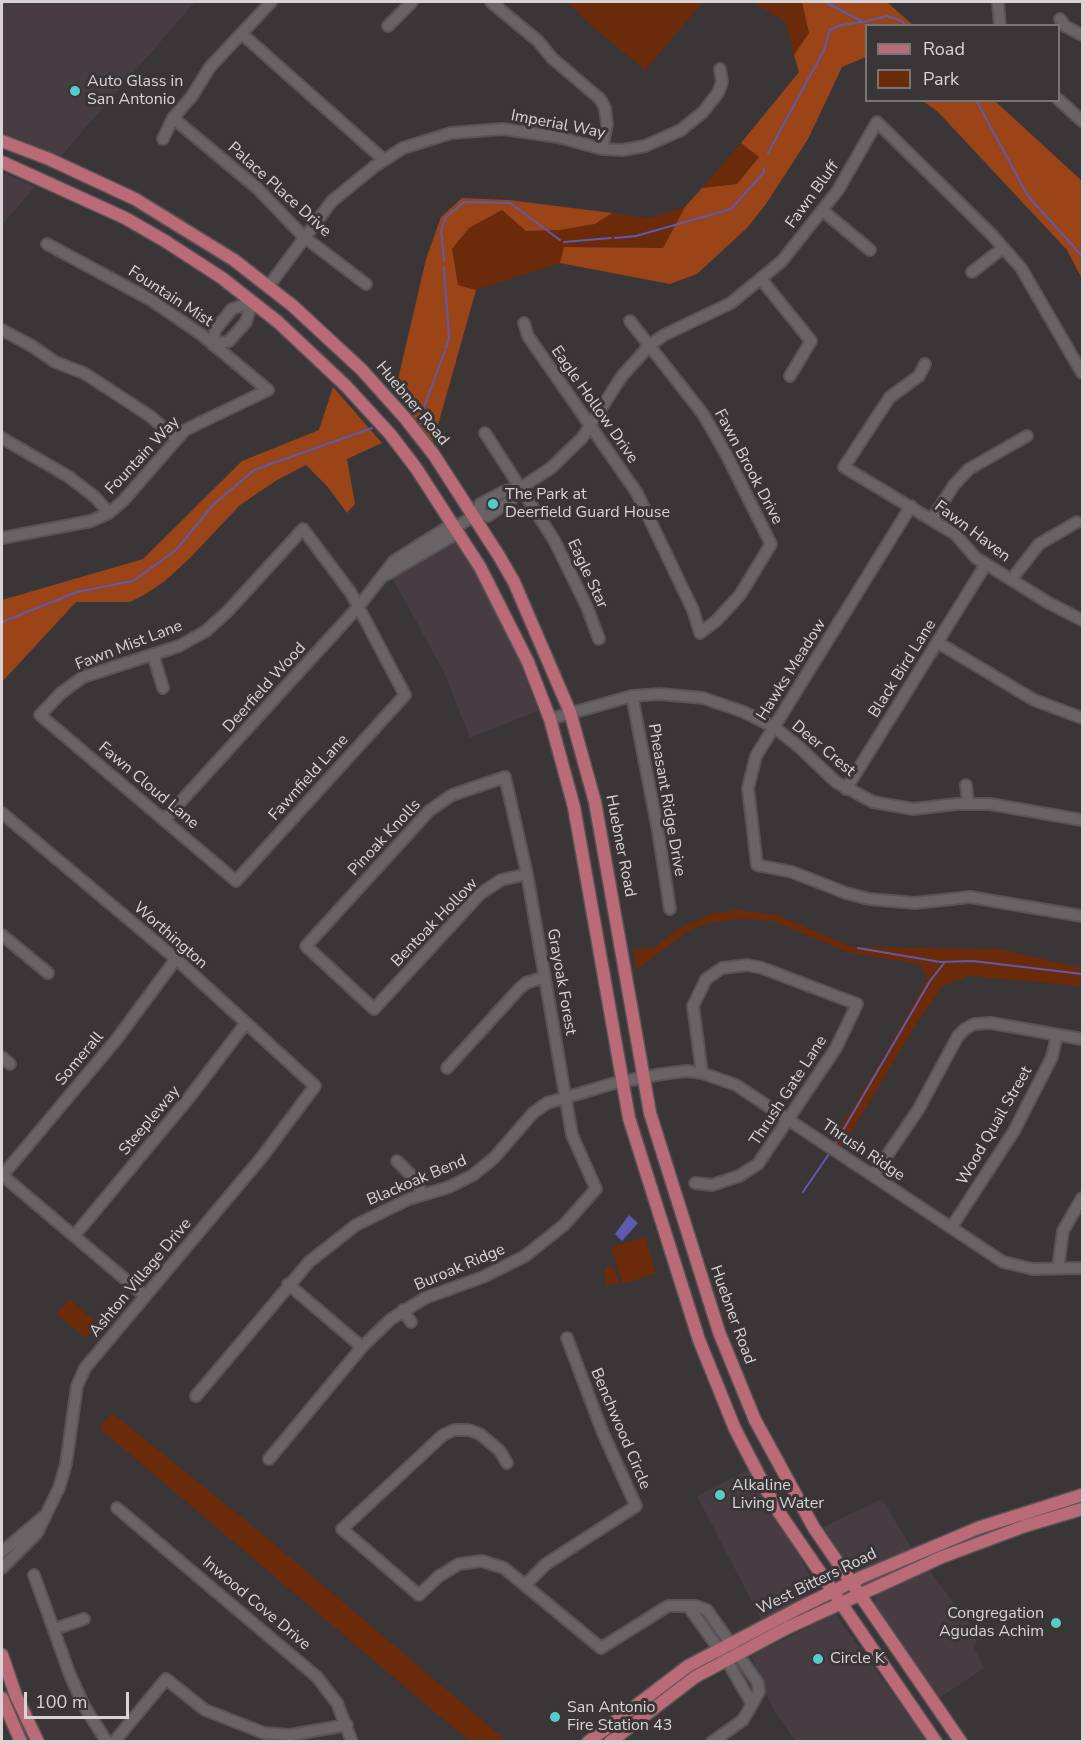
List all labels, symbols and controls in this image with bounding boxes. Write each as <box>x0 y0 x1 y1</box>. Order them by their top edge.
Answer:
legend <box>865 24 1060 102</box>
text: Road <box>923 37 965 61</box>
text: Park <box>923 67 959 91</box>
place label: Auto Glass in San Antonio <box>87 72 183 110</box>
marker: Auto Glass in San Antonio <box>68 84 82 98</box>
street label: Imperial Way <box>509 106 607 144</box>
street label: Palace Place Drive <box>223 139 335 241</box>
street label: Fawn Bluff <box>782 158 844 232</box>
street label: Fountain Mist <box>124 263 216 331</box>
street label: Eagle Hollow Drive <box>546 343 642 467</box>
street label: Huebner Road <box>371 358 453 450</box>
street label: Fawn Brook Drive <box>710 406 786 528</box>
street label: Fountain Way <box>102 413 184 499</box>
place label: The Park at Deerfield Guard House <box>505 485 670 523</box>
marker: The Park at Deerfield Guard House <box>486 497 500 511</box>
street label: Fawn Haven <box>930 497 1014 567</box>
street label: Eagle Star <box>563 536 611 612</box>
street label: Hawks Meadow <box>753 616 831 724</box>
street label: Black Bird Lane <box>865 616 941 722</box>
street label: Fawn Mist Lane <box>73 617 185 675</box>
street label: Deerfield Wood <box>220 639 310 737</box>
street label: Deer Crest <box>787 717 859 781</box>
street label: Pheasant Ridge Drive <box>643 722 689 878</box>
street label: Fawnfield Lane <box>265 731 353 825</box>
street label: Fawn Cloud Lane <box>94 738 202 834</box>
street label: Huebner Road <box>601 793 639 899</box>
street label: Pinoak Knolls <box>345 796 425 880</box>
street label: Bentoak Hollow <box>388 875 482 971</box>
street label: Worthington <box>129 899 211 973</box>
street label: Grayoak Forest <box>542 927 580 1037</box>
street label: Somerall <box>52 1028 108 1090</box>
street label: Thrush Gate Lane <box>746 1032 832 1150</box>
street label: Wood Quail Street <box>953 1063 1037 1189</box>
street label: Steepleway <box>115 1082 185 1160</box>
street label: Thrush Ridge <box>818 1116 908 1186</box>
street label: Blackoak Bend <box>364 1151 470 1211</box>
street label: Ashton Village Drive <box>86 1215 196 1341</box>
street label: Buroak Ridge <box>412 1240 508 1296</box>
street label: Huebner Road <box>705 1263 759 1367</box>
street label: Benchwood Circle <box>586 1365 654 1493</box>
place label: Alkaline Living Water <box>732 1476 824 1514</box>
marker: Alkaline Living Water <box>713 1488 727 1502</box>
street label: West Bitters Road <box>754 1545 880 1619</box>
street label: Inwood Cove Drive <box>198 1553 314 1655</box>
place label: Congregation Agudas Achim <box>939 1604 1044 1642</box>
marker: Congregation Agudas Achim <box>1049 1616 1063 1630</box>
place label: Circle K <box>830 1649 885 1669</box>
marker: Circle K <box>811 1652 825 1666</box>
scale bar <box>27 1680 132 1718</box>
text: 100 m <box>35 1690 87 1714</box>
place label: San Antonio Fire Station 43 <box>567 1698 672 1736</box>
marker: San Antonio Fire Station 43 <box>548 1710 562 1724</box>

